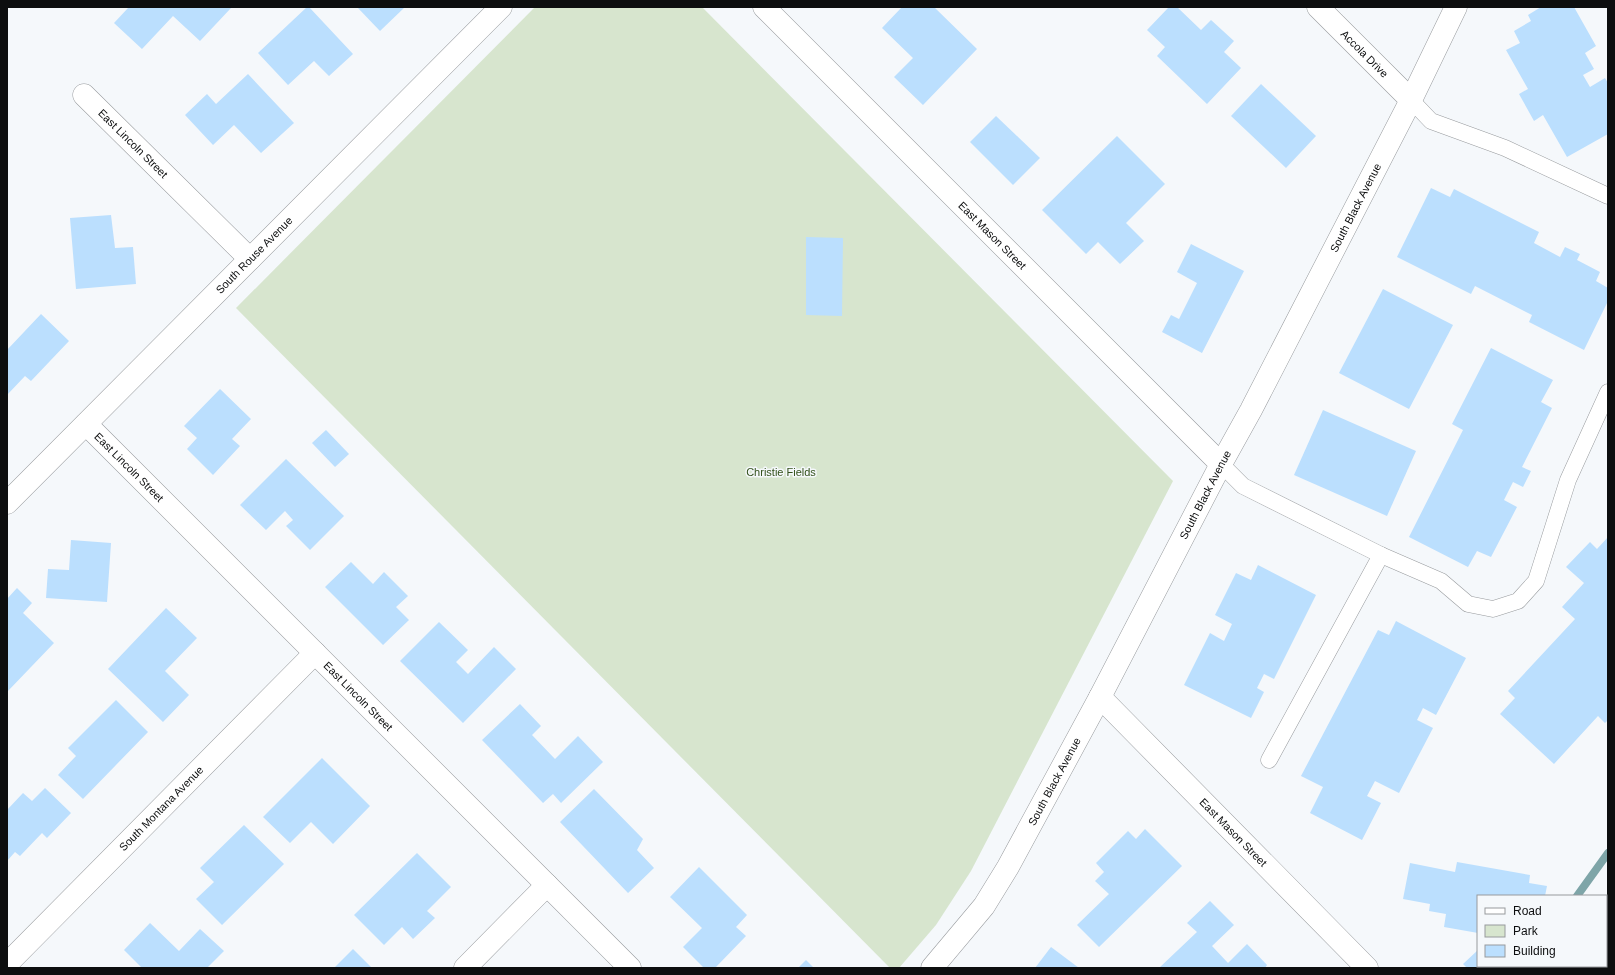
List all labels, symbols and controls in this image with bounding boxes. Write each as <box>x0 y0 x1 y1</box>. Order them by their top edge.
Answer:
street label: Accola Drive <box>1339 28 1391 80</box>
street label: East Lincoln Street <box>96 107 170 180</box>
street label: South Black Avenue <box>1328 161 1383 254</box>
street label: East Mason Street <box>956 199 1029 272</box>
street label: South Rouse Avenue <box>213 214 295 296</box>
street label: East Lincoln Street <box>92 430 166 504</box>
street label: South Black Avenue <box>1177 448 1233 541</box>
park label: Christie Fields <box>746 466 816 478</box>
street label: East Lincoln Street <box>321 659 395 733</box>
street label: South Black Avenue <box>1026 735 1083 828</box>
street label: South Montana Avenue <box>117 764 206 853</box>
street label: East Mason Street <box>1197 796 1269 869</box>
legend <box>1477 895 1607 967</box>
text: Road <box>1513 904 1542 918</box>
text: Park <box>1513 924 1539 938</box>
text: Building <box>1513 944 1556 958</box>

